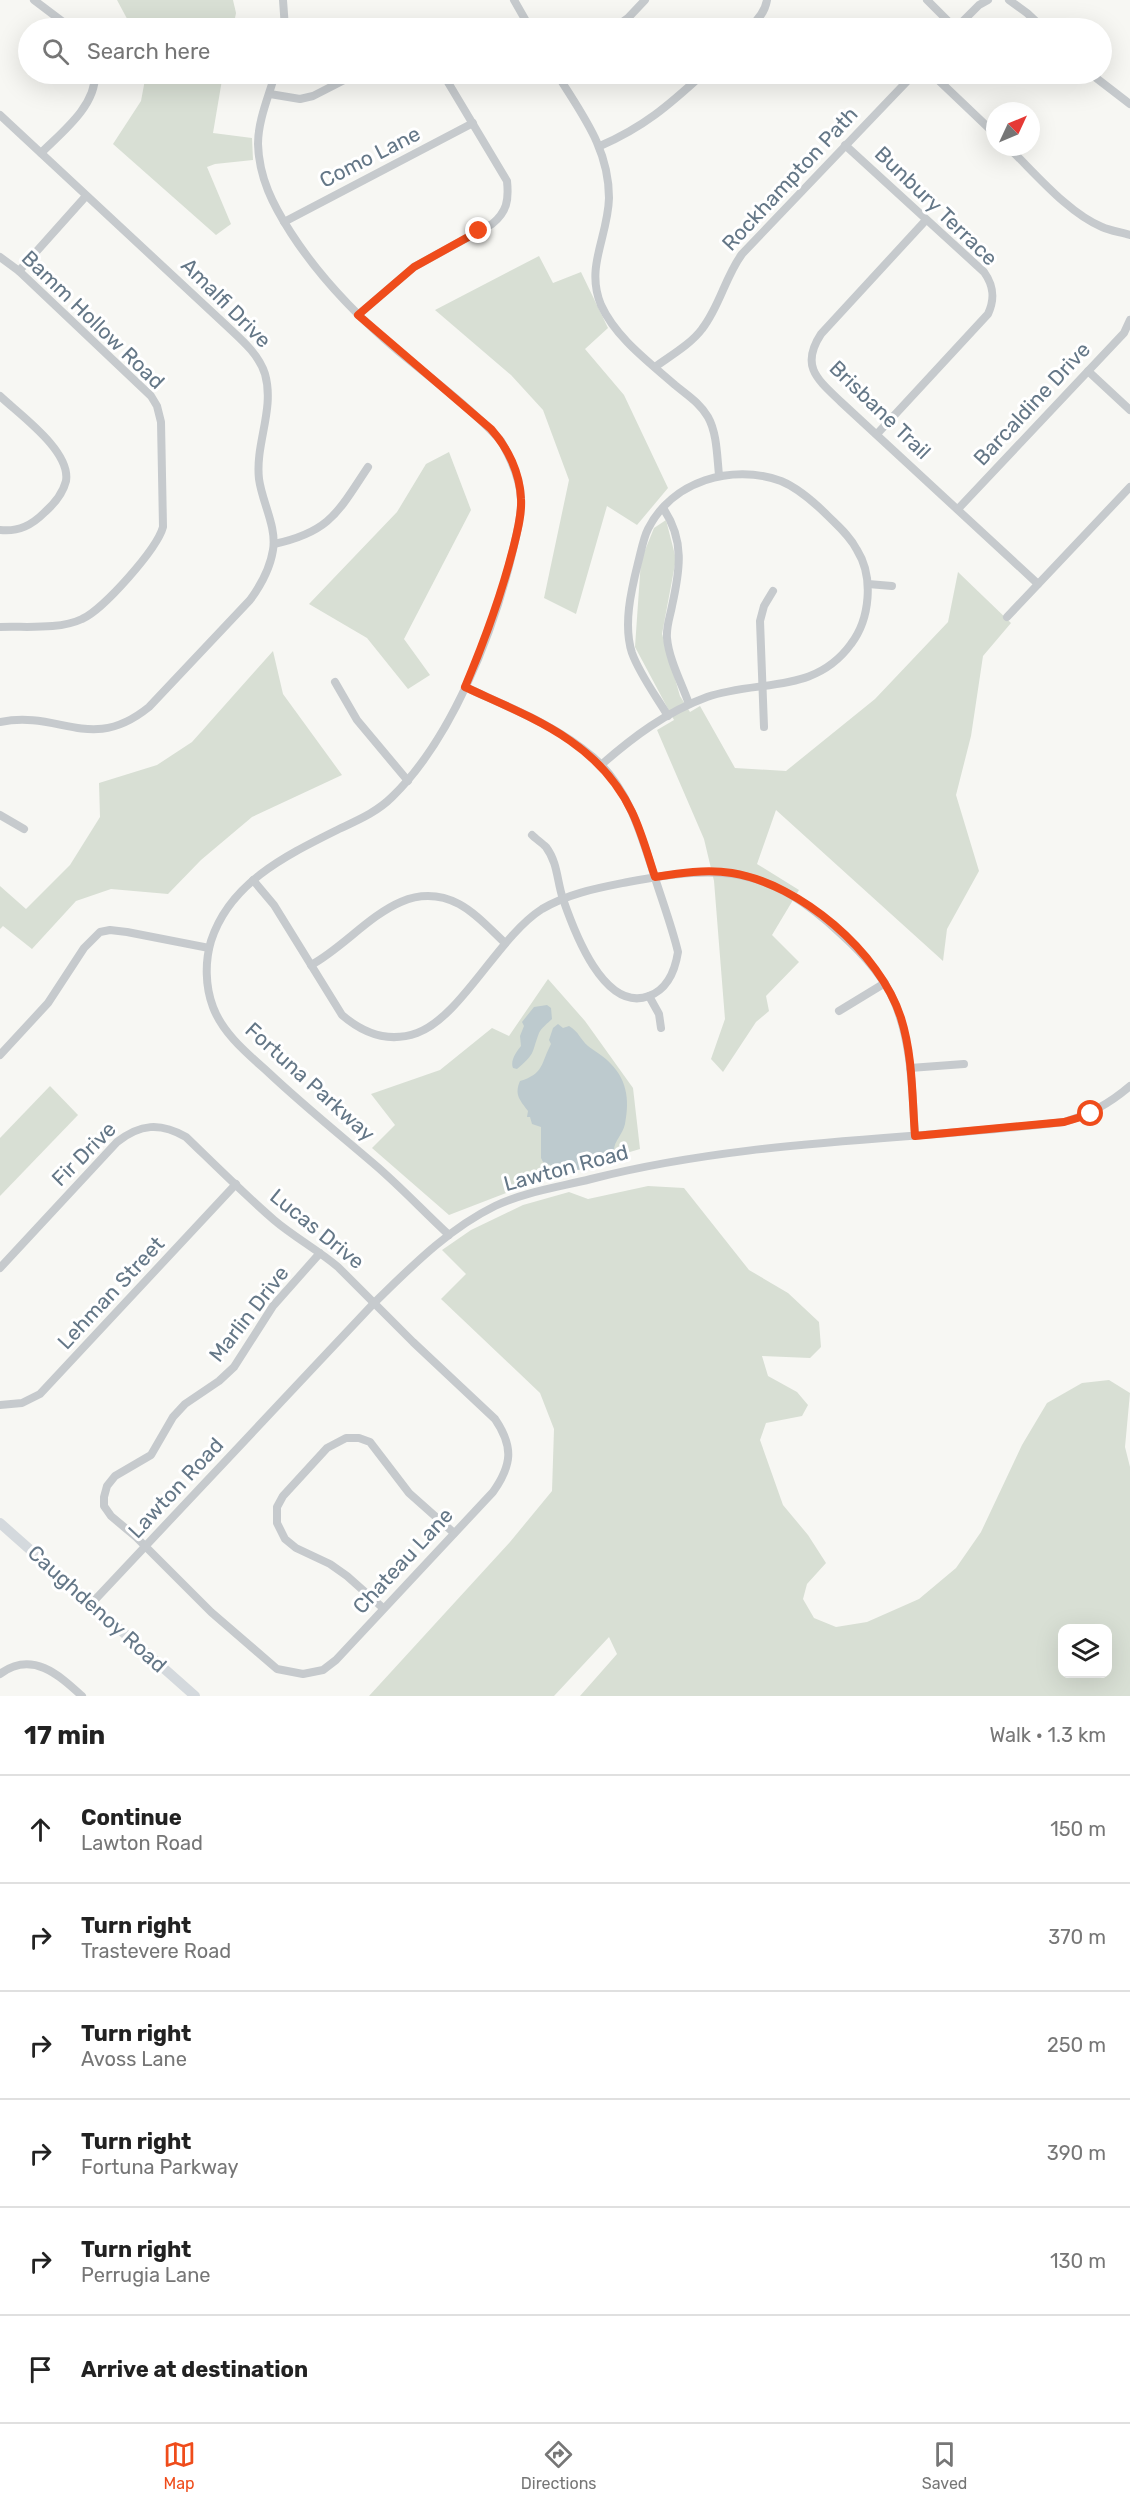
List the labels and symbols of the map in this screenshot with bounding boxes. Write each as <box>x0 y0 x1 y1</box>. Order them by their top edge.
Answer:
street label: Rockhampton Path <box>717 102 863 256</box>
north arrow <box>986 102 1040 156</box>
street label: Como Lane <box>315 120 424 193</box>
street label: Bunbury Terrace <box>870 141 1003 270</box>
route end <box>465 217 491 243</box>
street label: Bamm Hollow Road <box>17 245 170 394</box>
street label: Amalfi Drive <box>176 253 276 353</box>
street label: Barcaldine Drive <box>968 337 1095 470</box>
street label: Brisbane Trail <box>825 355 936 464</box>
street label: Fortuna Parkway <box>240 1017 381 1147</box>
route start <box>1077 1100 1103 1126</box>
street label: Fir Drive <box>46 1116 121 1191</box>
street label: Lawton Road <box>501 1139 631 1196</box>
street label: Lucas Drive <box>265 1183 369 1274</box>
street label: Lehman Street <box>52 1231 169 1354</box>
street label: Marlin Drive <box>203 1261 294 1367</box>
street label: Lawton Road <box>123 1432 228 1543</box>
street label: Chateau Lane <box>347 1503 458 1619</box>
street label: Caughdenoy Road <box>23 1540 172 1678</box>

